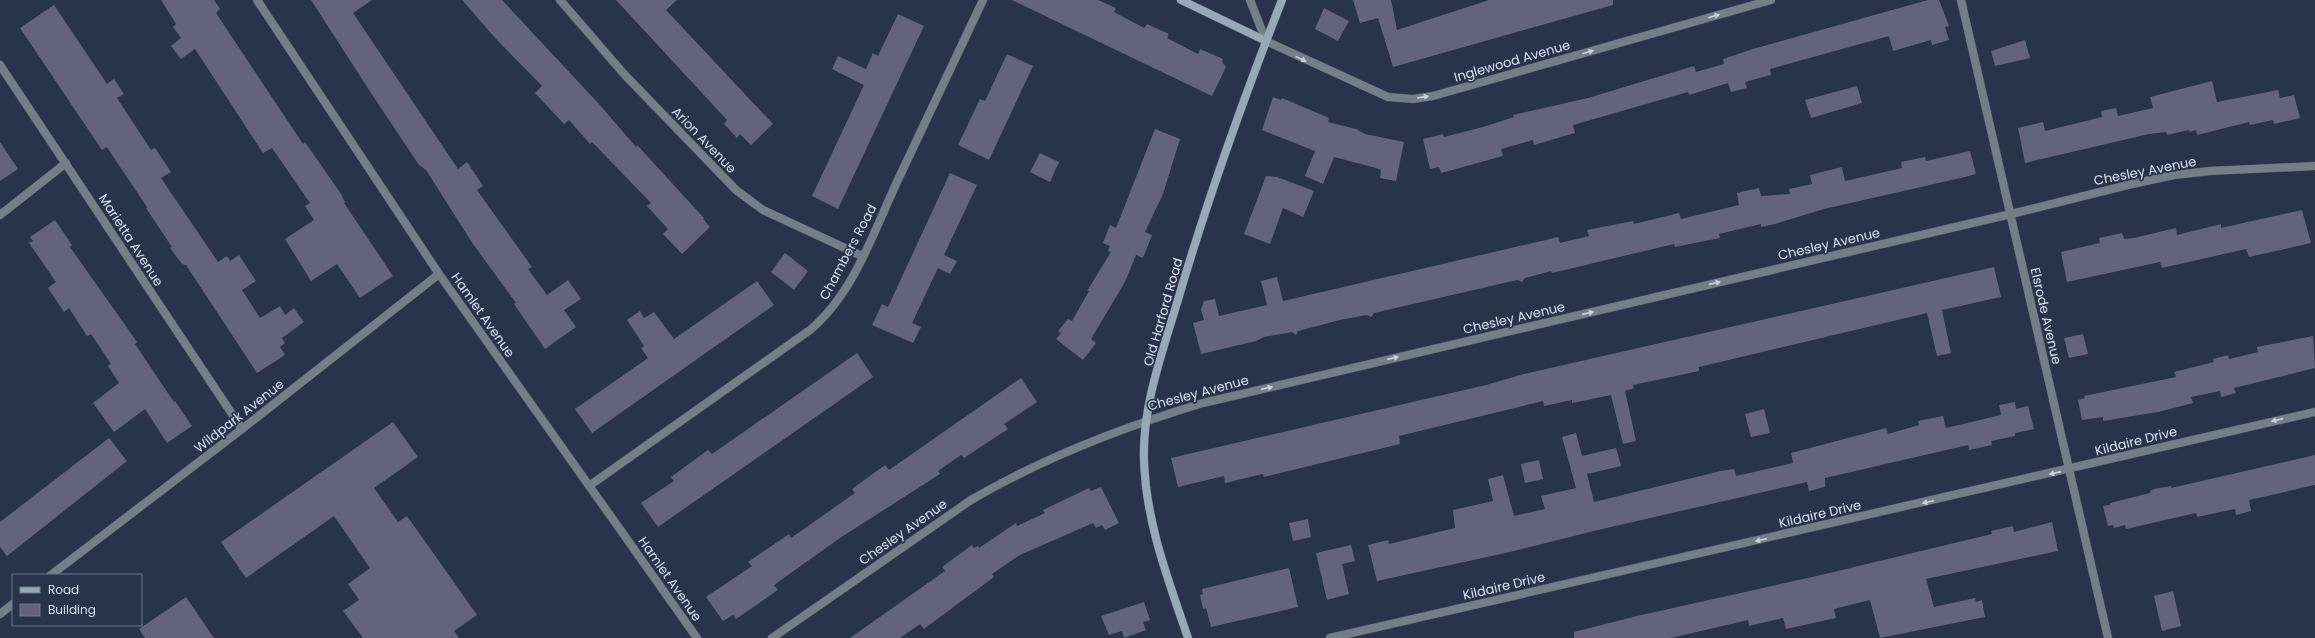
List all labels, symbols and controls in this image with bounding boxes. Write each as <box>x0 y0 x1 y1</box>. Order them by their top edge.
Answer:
one-way arrow <box>1708 13 1720 19</box>
street label: Inglewood Avenue <box>1452 35 1572 87</box>
one-way arrow <box>1583 49 1595 55</box>
one-way arrow <box>1295 56 1307 62</box>
one-way arrow <box>1417 94 1429 100</box>
street label: Arion Avenue <box>667 103 741 177</box>
street label: Chesley Avenue <box>2092 152 2198 190</box>
street label: Marietta Avenue <box>94 190 168 290</box>
street label: Chambers Road <box>815 201 881 303</box>
street label: Chesley Avenue <box>1776 223 1882 265</box>
street label: Old Harford Road <box>1138 256 1188 368</box>
street label: Elsrode Avenue <box>2026 266 2066 366</box>
street label: Hamlet Avenue <box>447 269 519 361</box>
one-way arrow <box>1708 280 1721 286</box>
street label: Chesley Avenue <box>1461 297 1567 339</box>
one-way arrow <box>1582 309 1594 315</box>
one-way arrow <box>1387 355 1399 361</box>
street label: Chesley Avenue <box>1145 370 1251 416</box>
street label: Wildpark Avenue <box>190 375 288 457</box>
one-way arrow <box>1260 384 1273 390</box>
one-way arrow <box>2271 418 2283 424</box>
street label: Kildaire Drive <box>2093 422 2179 460</box>
one-way arrow <box>2049 470 2061 476</box>
street label: Chesley Avenue <box>855 494 951 570</box>
street label: Kildaire Drive <box>1777 495 1863 533</box>
one-way arrow <box>1922 499 1934 505</box>
street label: Hamlet Avenue <box>634 533 706 625</box>
one-way arrow <box>1754 537 1767 543</box>
street label: Kildaire Drive <box>1461 567 1547 605</box>
legend <box>12 574 142 626</box>
text: Road <box>48 581 79 598</box>
text: Building <box>48 601 96 618</box>

